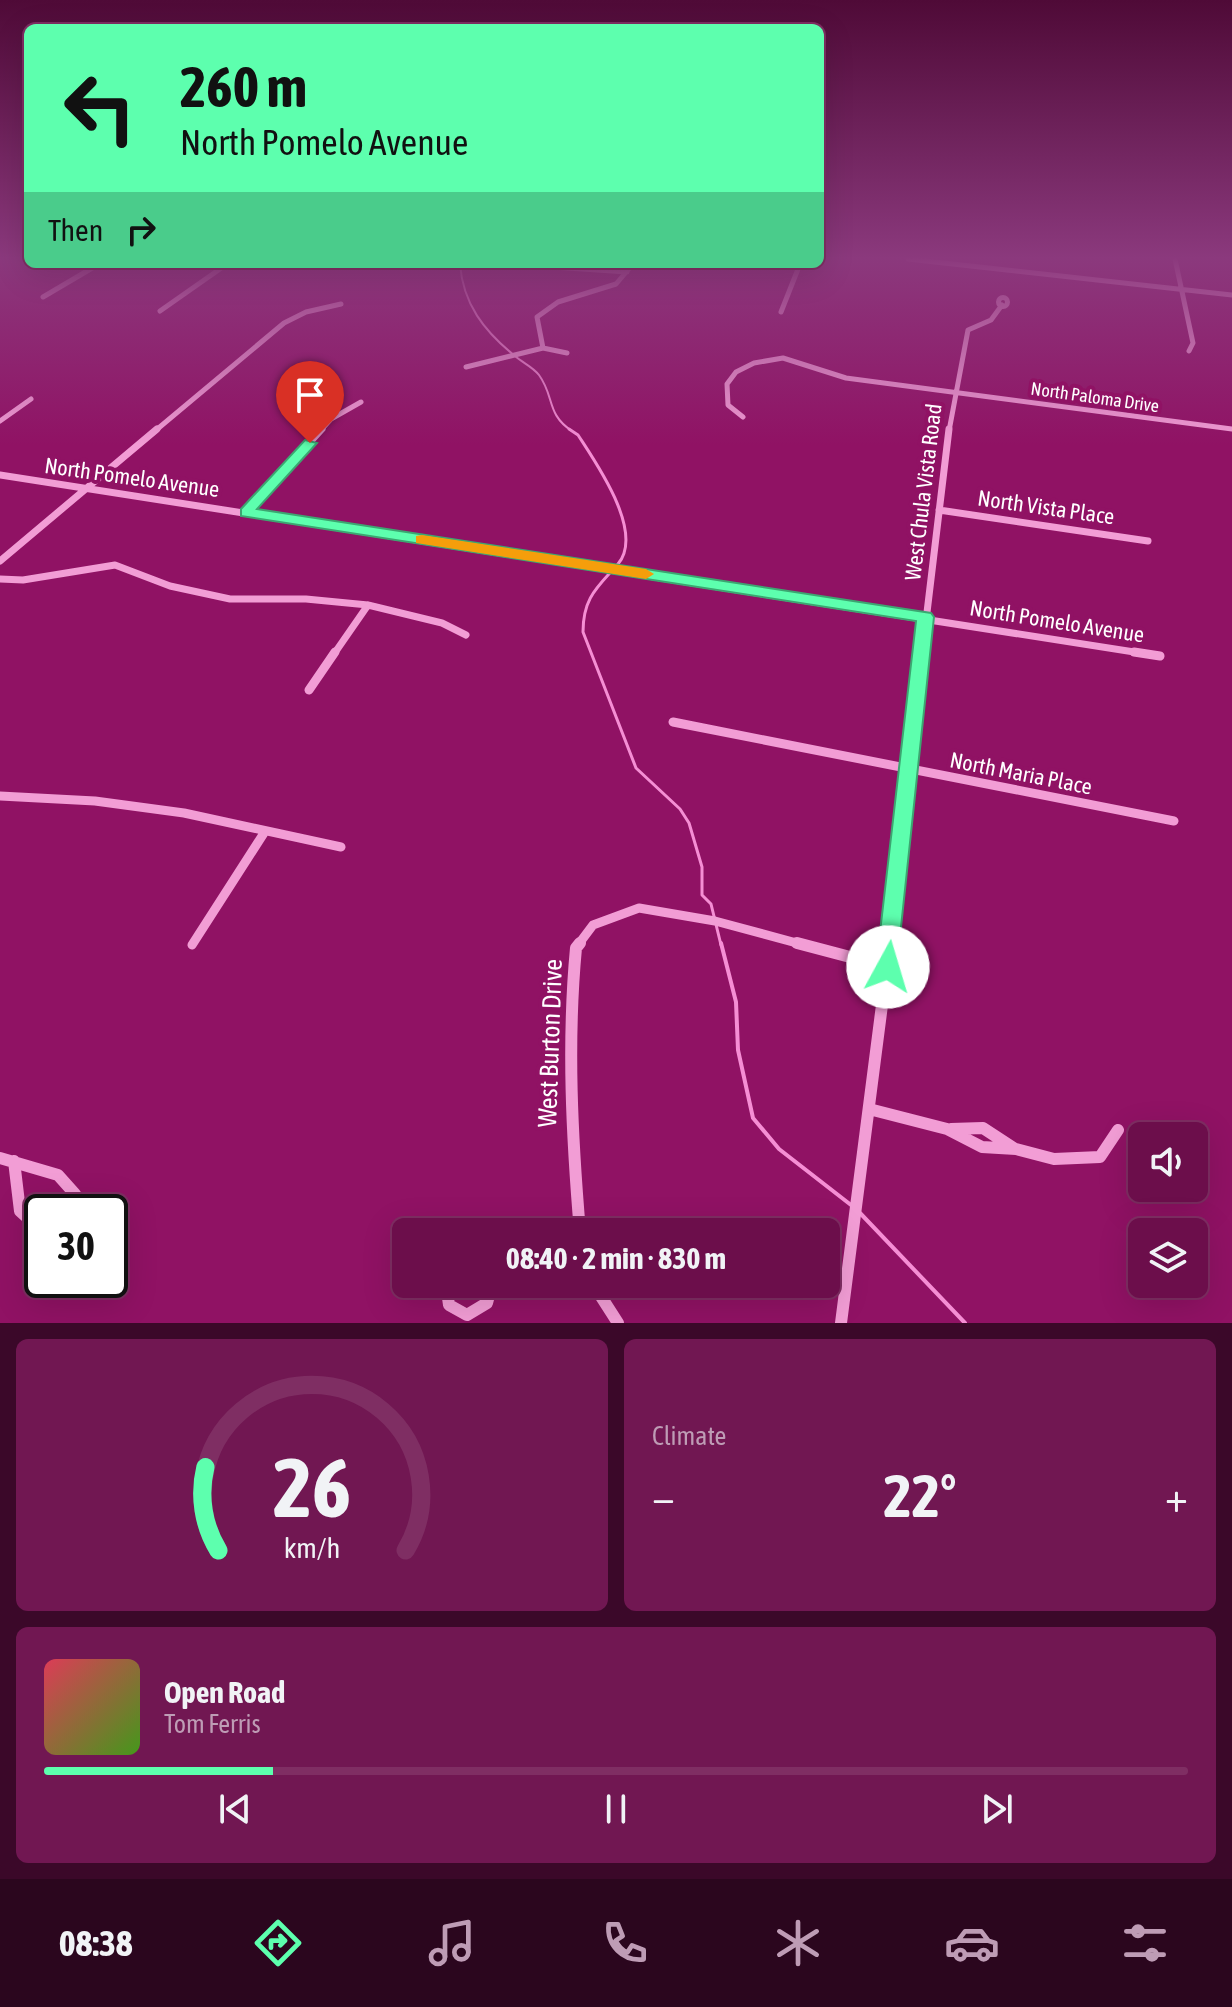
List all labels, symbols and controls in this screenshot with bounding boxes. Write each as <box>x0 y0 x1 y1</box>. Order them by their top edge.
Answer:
text: 260 m <box>180 55 307 119</box>
icon: left <box>48 56 152 160</box>
text: North Pomelo Avenue <box>180 121 468 163</box>
icon: right <box>119 208 163 252</box>
text: Then <box>48 213 103 247</box>
pin <box>276 361 344 443</box>
icon: arrive <box>288 373 332 417</box>
street label: North Paloma Drive <box>1030 378 1160 416</box>
street label: West Chula Vista Road <box>899 402 947 582</box>
street label: North Pomelo Avenue <box>43 452 221 502</box>
street label: North Vista Place <box>976 485 1116 529</box>
street label: North Pomelo Avenue <box>968 594 1146 648</box>
street label: North Maria Place <box>948 746 1094 800</box>
position arrow <box>846 925 930 1009</box>
street label: West Burton Drive <box>532 958 568 1128</box>
map controls <box>1128 1122 1208 1298</box>
button: sound <box>1128 1122 1208 1202</box>
speed limit sign: 30 <box>24 1194 128 1298</box>
button: layers <box>1128 1218 1208 1298</box>
text: 08:40 · 2 min · 830 m <box>506 1241 726 1275</box>
text: Climate <box>652 1421 726 1451</box>
text: 26 <box>273 1439 351 1535</box>
text: 22° <box>884 1461 956 1530</box>
text: − <box>652 1471 675 1521</box>
text: + <box>1165 1471 1188 1521</box>
text: km/h <box>284 1531 340 1564</box>
text: Open Road <box>164 1675 285 1709</box>
text: Tom Ferris <box>164 1709 261 1739</box>
icon: previous <box>213 1787 257 1831</box>
icon: pause <box>594 1787 638 1831</box>
icon: next <box>975 1787 1019 1831</box>
icon: directions <box>250 1915 306 1971</box>
icon: music <box>424 1915 480 1971</box>
icon: phone <box>597 1915 653 1971</box>
icon: climate <box>770 1915 826 1971</box>
icon: car <box>944 1915 1000 1971</box>
icon: filters <box>1117 1915 1173 1971</box>
text: 08:38 <box>59 1922 133 1964</box>

